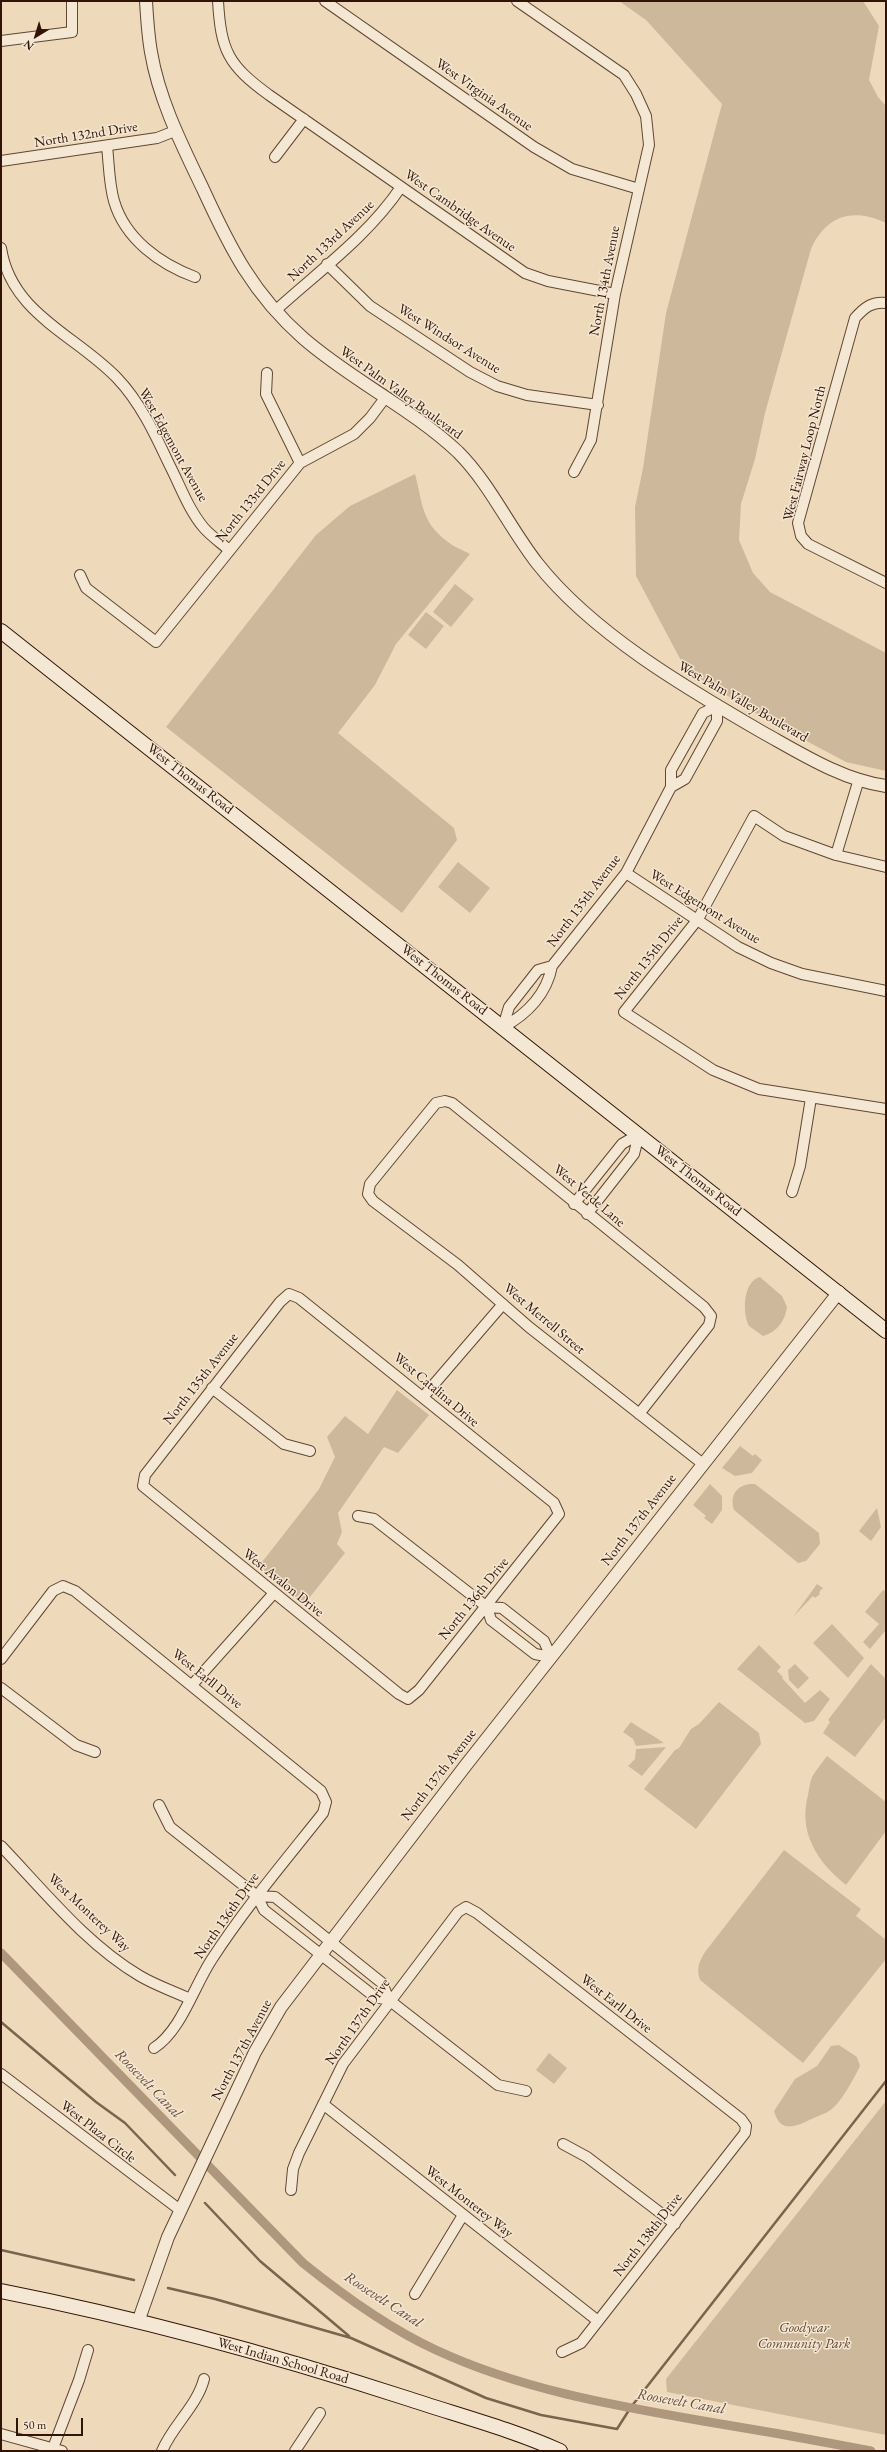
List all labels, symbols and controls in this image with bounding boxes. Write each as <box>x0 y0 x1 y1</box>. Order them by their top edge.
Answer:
north arrow <box>16 16 56 56</box>
text: N <box>21 37 36 54</box>
street label: West Virginia Avenue <box>432 55 536 135</box>
street label: North 132nd Drive <box>33 119 139 151</box>
street label: West Cambridge Avenue <box>401 166 519 256</box>
street label: North 133rd Avenue <box>284 197 378 285</box>
street label: North 134th Avenue <box>586 225 624 337</box>
street label: West Windsor Avenue <box>394 301 504 377</box>
street label: West Palm Valley Boulevard <box>336 343 466 443</box>
street label: West Fairway Loop North <box>780 383 830 523</box>
street label: West Edgemont Avenue <box>135 385 211 505</box>
street label: North 133rd Drive <box>212 456 290 546</box>
street label: West Palm Valley Boulevard <box>675 658 811 746</box>
street label: West Thomas Road <box>143 740 237 818</box>
street label: North 135th Avenue <box>544 851 624 951</box>
street label: West Edgemont Avenue <box>647 866 763 948</box>
street label: North 135th Drive <box>611 913 687 1003</box>
street label: West Thomas Road <box>397 941 491 1019</box>
street label: West Thomas Road <box>651 1142 745 1220</box>
street label: West Verde Lane <box>550 1161 628 1231</box>
street label: West Merrell Street <box>500 1280 588 1358</box>
street label: North 135th Avenue <box>160 1330 242 1428</box>
street label: West Catalina Drive <box>390 1349 482 1431</box>
street label: North 137th Avenue <box>598 1471 680 1569</box>
street label: West Avalon Drive <box>239 1545 327 1621</box>
street label: North 136th Drive <box>436 1554 512 1644</box>
street label: West Earll Drive <box>168 1645 246 1713</box>
street label: North 137th Avenue <box>398 1726 480 1824</box>
street label: West Monterey Way <box>44 1870 134 1956</box>
street label: North 136th Drive <box>191 1870 263 1962</box>
street label: West Earll Drive <box>577 1971 655 2037</box>
street label: North 137th Drive <box>322 1976 394 2068</box>
street label: North 137th Avenue <box>208 1997 276 2103</box>
water label: Roosevelt Canal <box>111 2046 185 2122</box>
street label: West Plaza Circle <box>57 2097 139 2167</box>
street label: West Monterey Way <box>422 2162 516 2242</box>
street label: North 138th Drive <box>610 2190 686 2280</box>
water label: Roosevelt Canal <box>341 2268 425 2332</box>
park label: Goodyear Community Park <box>758 2320 850 2352</box>
street label: West Indian School Road <box>216 2334 350 2388</box>
water label: Roosevelt Canal <box>635 2385 727 2419</box>
scale bar <box>18 2410 85 2436</box>
text: 50 m <box>23 2417 46 2433</box>

